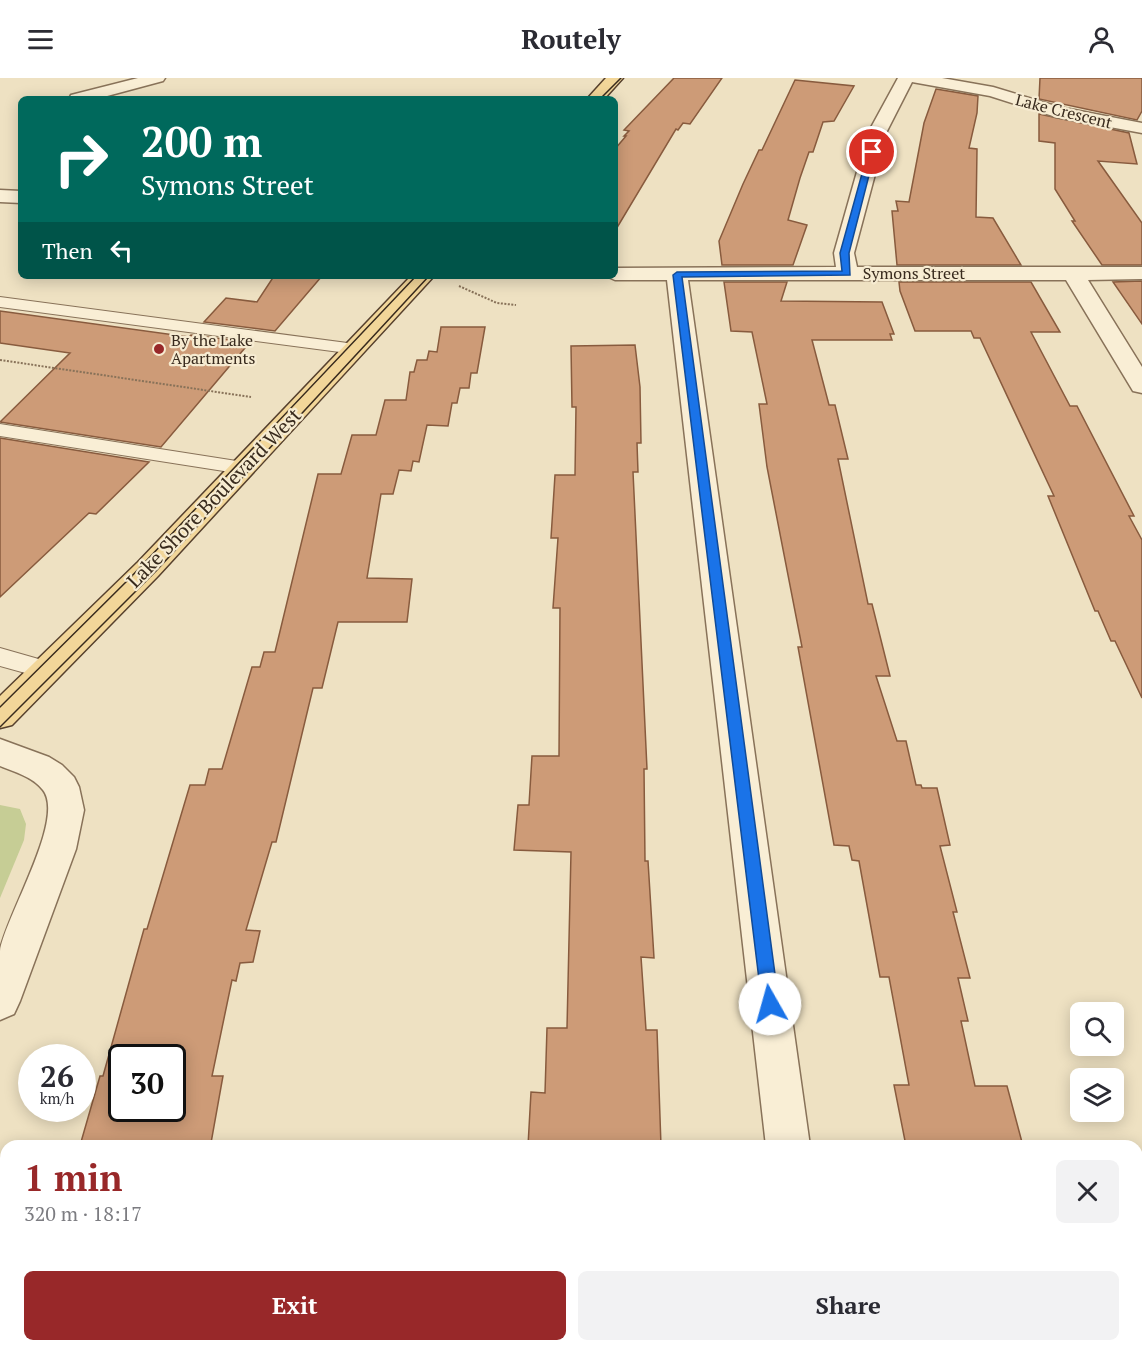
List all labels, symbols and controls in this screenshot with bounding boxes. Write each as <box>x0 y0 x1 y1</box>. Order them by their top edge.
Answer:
text: Routely <box>521 21 621 57</box>
icon: menu <box>24 23 57 56</box>
icon: person <box>1085 23 1118 56</box>
street label: Lake Crescent <box>1013 88 1115 134</box>
text: 200 m <box>141 113 262 169</box>
icon: right <box>42 120 120 198</box>
pin <box>846 126 897 177</box>
icon: arrive <box>855 135 888 168</box>
text: Symons Street <box>141 167 314 203</box>
icon: left <box>105 234 138 267</box>
text: Then <box>42 236 93 265</box>
street label: Symons Street <box>863 262 965 284</box>
place label: By the Lake Apartments <box>171 329 255 369</box>
marker: By the Lake Apartments <box>152 342 166 356</box>
street label: Lake Shore Boulevard West <box>121 401 307 593</box>
position arrow <box>738 972 802 1036</box>
map controls <box>1070 1002 1124 1122</box>
button: search <box>1070 1002 1124 1056</box>
speed limit sign: 30 <box>108 1044 186 1122</box>
text: 26 <box>40 1056 74 1096</box>
button: layers <box>1070 1068 1124 1122</box>
text: km/h <box>40 1088 74 1108</box>
text: 1 min <box>24 1154 122 1201</box>
button: close <box>1056 1160 1119 1223</box>
text: 320 m · 18:17 <box>24 1200 142 1227</box>
button: Exit <box>24 1271 566 1340</box>
button: Share <box>578 1271 1119 1340</box>

